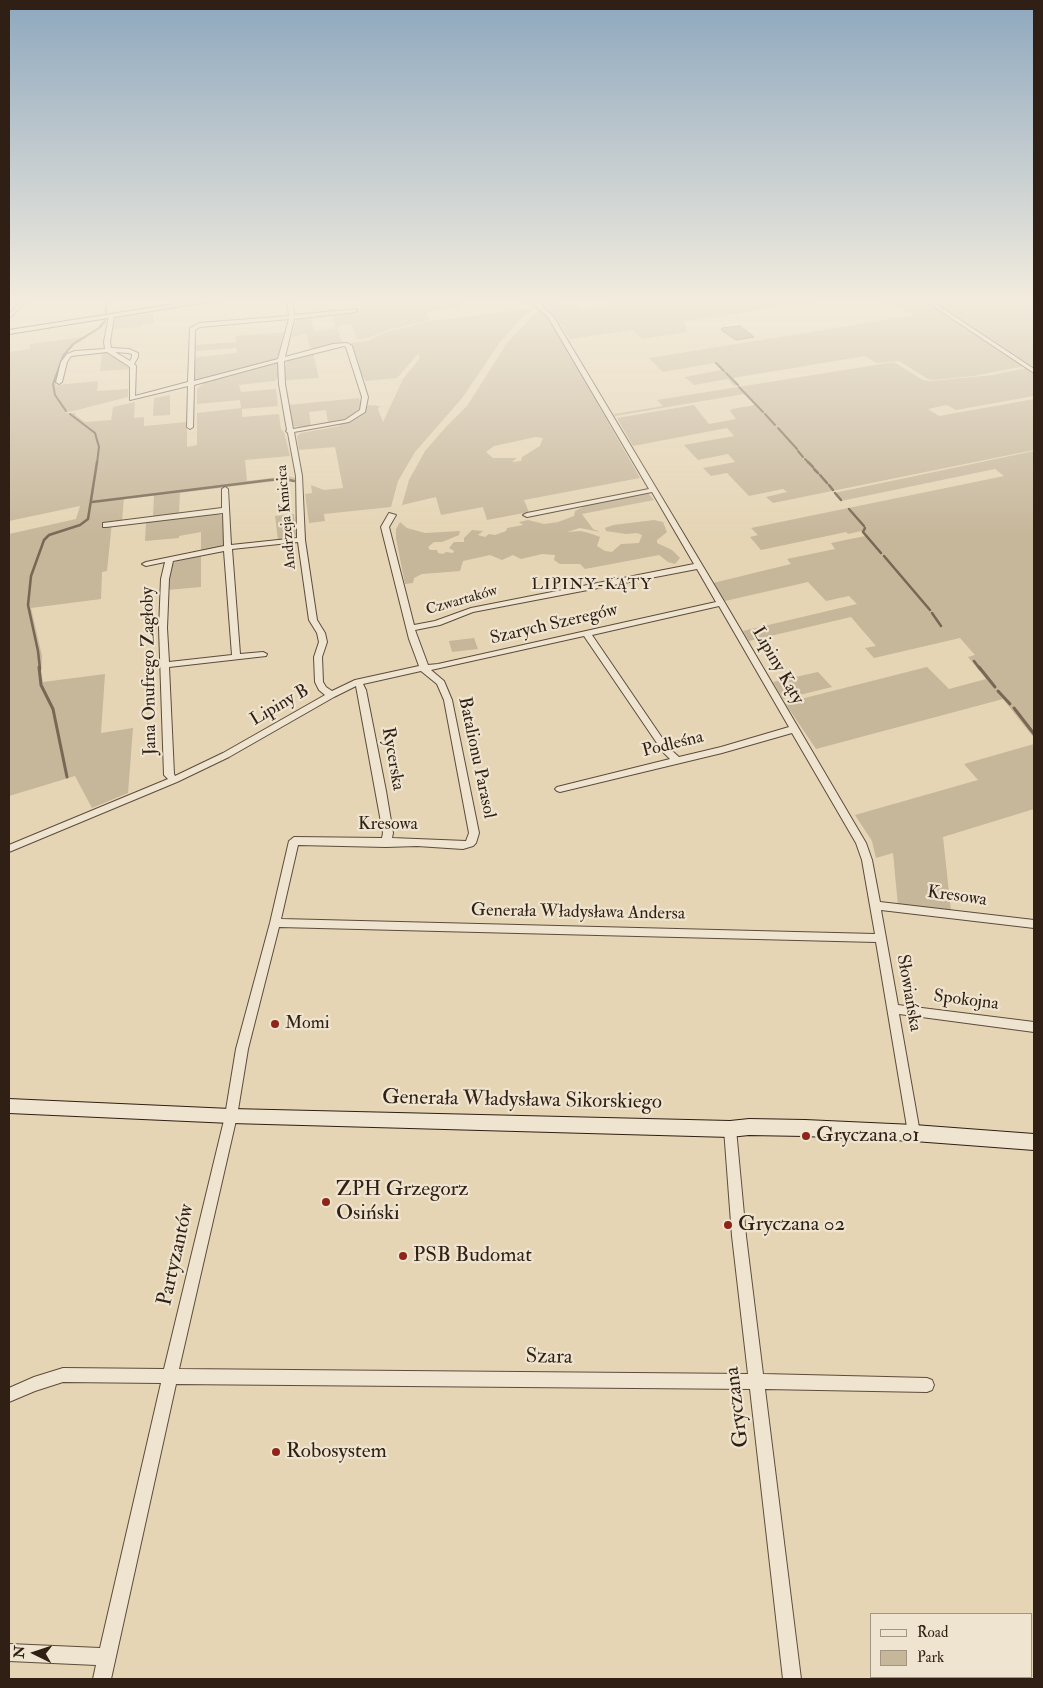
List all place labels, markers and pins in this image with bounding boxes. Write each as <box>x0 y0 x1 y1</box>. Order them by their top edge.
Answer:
place label: Momi <box>285 1013 329 1035</box>
marker: Momi <box>269 1018 281 1030</box>
place label: Gryczana 01 <box>816 1123 920 1149</box>
marker: Gryczana 01 <box>800 1130 812 1142</box>
place label: ZPH Grzegorz Osiński <box>336 1177 469 1227</box>
marker: ZPH Grzegorz Osiński <box>320 1196 332 1208</box>
place label: Gryczana 02 <box>738 1212 845 1238</box>
marker: Gryczana 02 <box>722 1219 734 1231</box>
place label: PSB Budomat <box>413 1243 532 1269</box>
marker: PSB Budomat <box>397 1250 409 1262</box>
place label: Robosystem <box>286 1439 387 1465</box>
marker: Robosystem <box>270 1446 282 1458</box>

